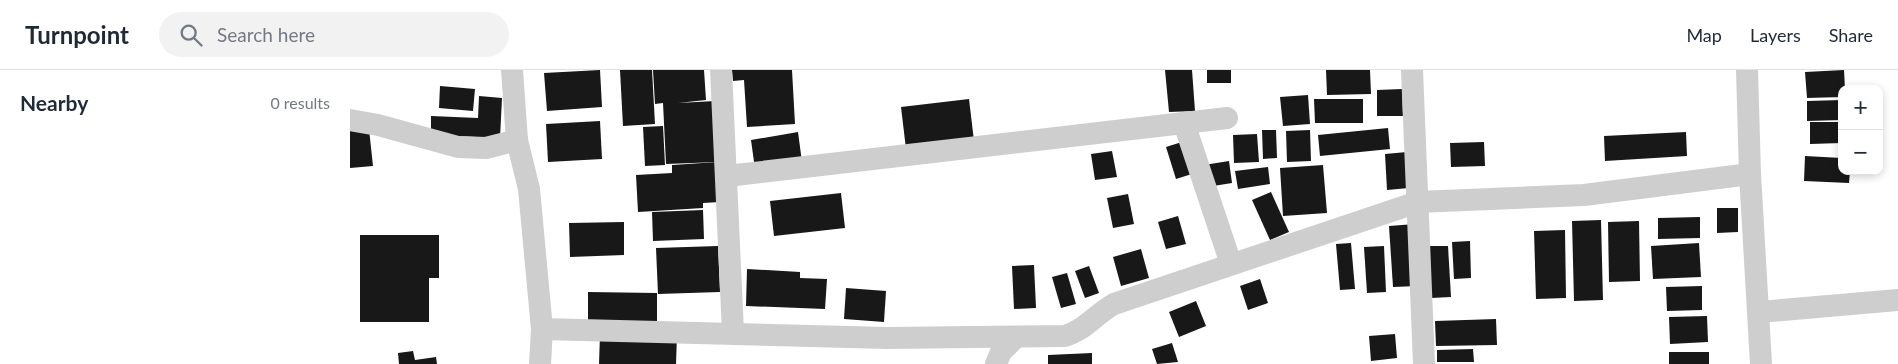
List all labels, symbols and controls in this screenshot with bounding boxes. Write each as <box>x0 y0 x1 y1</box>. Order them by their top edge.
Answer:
search box <box>159 12 509 57</box>
text: Turnpoint <box>25 20 129 49</box>
icon: search <box>177 21 205 49</box>
text: Search here <box>217 23 315 46</box>
text: Map <box>1686 24 1722 46</box>
text: Layers <box>1750 24 1801 46</box>
text: Share <box>1829 24 1873 46</box>
map controls <box>1838 85 1883 175</box>
button: + <box>1838 85 1883 130</box>
text: Nearby <box>20 90 88 115</box>
text: 0 results <box>270 93 330 112</box>
button: − <box>1838 130 1883 175</box>

